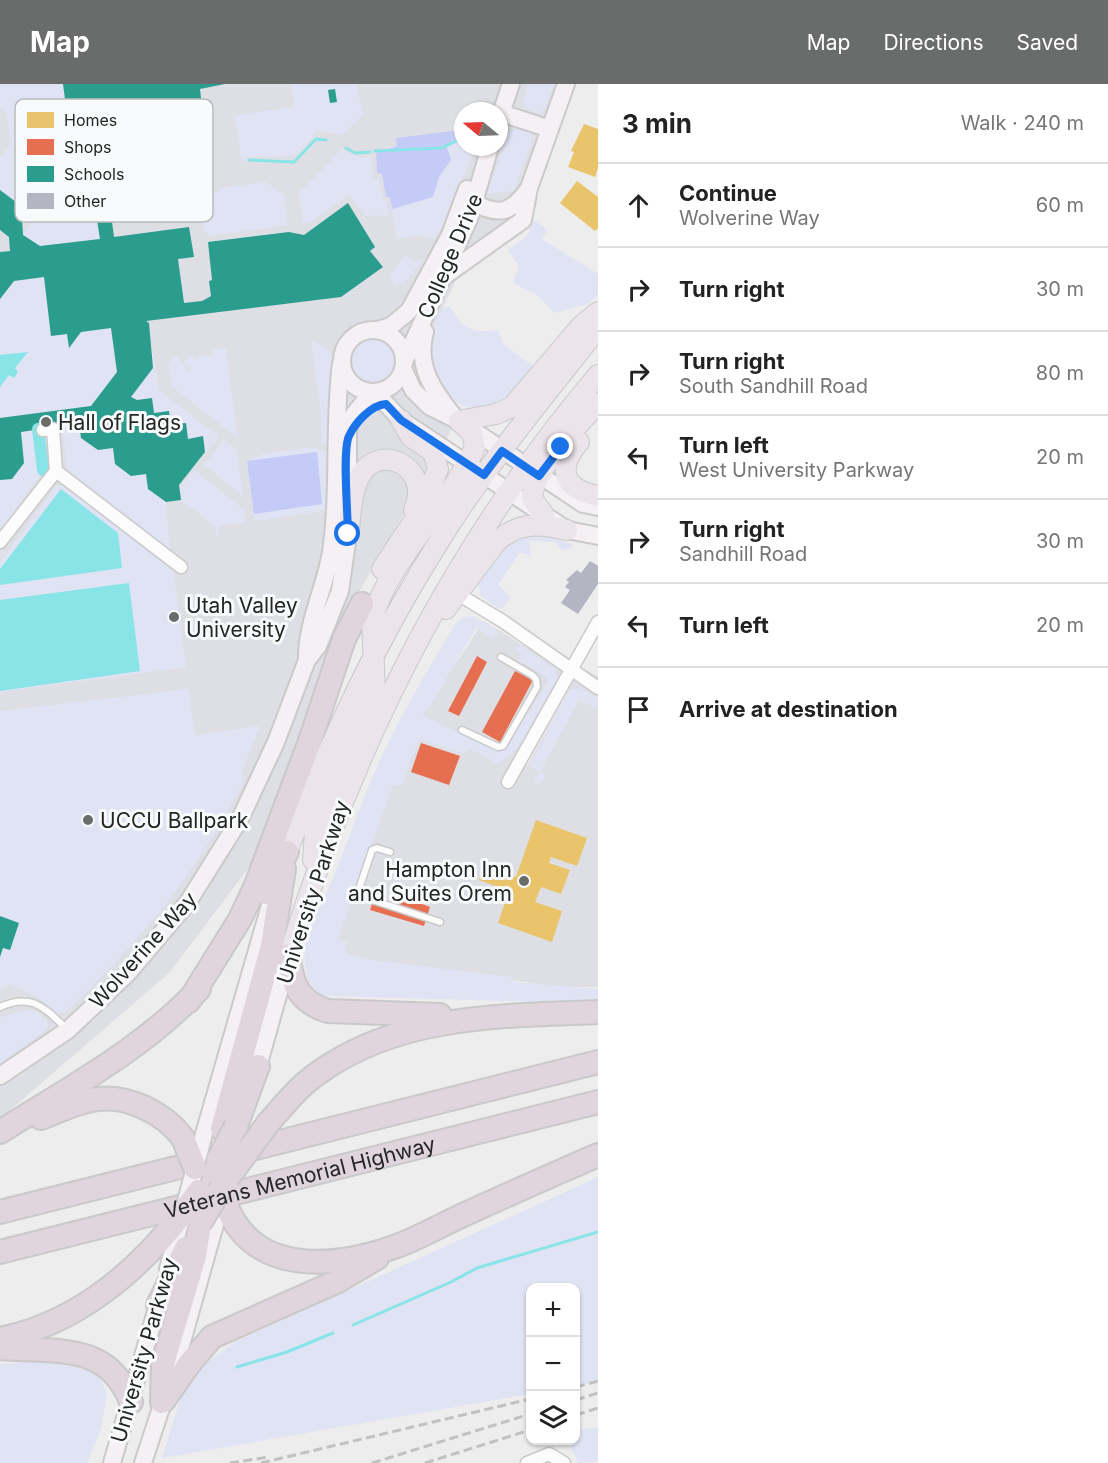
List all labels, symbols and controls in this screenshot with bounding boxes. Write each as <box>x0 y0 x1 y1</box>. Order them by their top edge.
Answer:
text: Map <box>30 25 90 59</box>
text: Map <box>807 30 850 55</box>
text: Directions <box>883 30 984 55</box>
text: Saved <box>1017 30 1078 55</box>
legend <box>15 99 213 222</box>
north arrow <box>454 102 508 156</box>
text: 3 min <box>622 108 692 139</box>
text: Homes <box>64 110 117 130</box>
text: Walk · 240 m <box>961 111 1084 135</box>
text: Shops <box>64 137 112 157</box>
text: Schools <box>64 164 124 184</box>
text: Continue <box>679 180 777 206</box>
icon: ahead <box>622 189 655 222</box>
street label: College Drive <box>412 190 488 322</box>
text: Other <box>64 191 106 211</box>
text: 60 m <box>1036 193 1084 217</box>
text: Wolverine Way <box>679 206 820 230</box>
icon: right <box>622 273 655 306</box>
text: Turn right <box>679 276 785 302</box>
text: 30 m <box>1036 277 1084 301</box>
text: Turn right <box>679 348 785 374</box>
icon: right <box>622 357 655 390</box>
text: 80 m <box>1036 361 1084 385</box>
text: South Sandhill Road <box>679 374 868 398</box>
place label: Hall of Flags <box>58 410 181 435</box>
marker: Hall of Flags <box>39 415 53 429</box>
text: Turn left <box>679 432 769 458</box>
route end <box>547 433 573 459</box>
icon: left <box>622 441 655 474</box>
text: 20 m <box>1036 445 1084 469</box>
text: West University Parkway <box>679 458 914 482</box>
text: Turn right <box>679 516 785 542</box>
route start <box>334 520 360 546</box>
icon: right <box>622 525 655 558</box>
text: 30 m <box>1036 529 1084 553</box>
text: Sandhill Road <box>679 542 807 566</box>
place label: Utah Valley University <box>186 593 298 642</box>
icon: left <box>622 609 655 642</box>
marker: Utah Valley University <box>167 610 181 624</box>
text: Turn left <box>679 612 769 638</box>
text: 20 m <box>1036 613 1084 637</box>
icon: arrive <box>622 693 655 726</box>
text: Arrive at destination <box>679 696 898 722</box>
street label: University Parkway <box>272 797 354 987</box>
place label: UCCU Ballpark <box>100 808 249 833</box>
marker: UCCU Ballpark <box>81 813 95 827</box>
place label: Hampton Inn and Suites Orem <box>348 857 512 906</box>
marker: Hampton Inn and Suites Orem <box>517 874 531 888</box>
street label: Wolverine Way <box>84 887 202 1013</box>
street label: Veterans Memorial Highway <box>162 1131 438 1223</box>
street label: University Parkway <box>106 1254 182 1445</box>
map controls <box>526 1283 580 1445</box>
button: + <box>526 1283 580 1337</box>
button: − <box>526 1337 580 1391</box>
button: layers <box>526 1391 580 1445</box>

